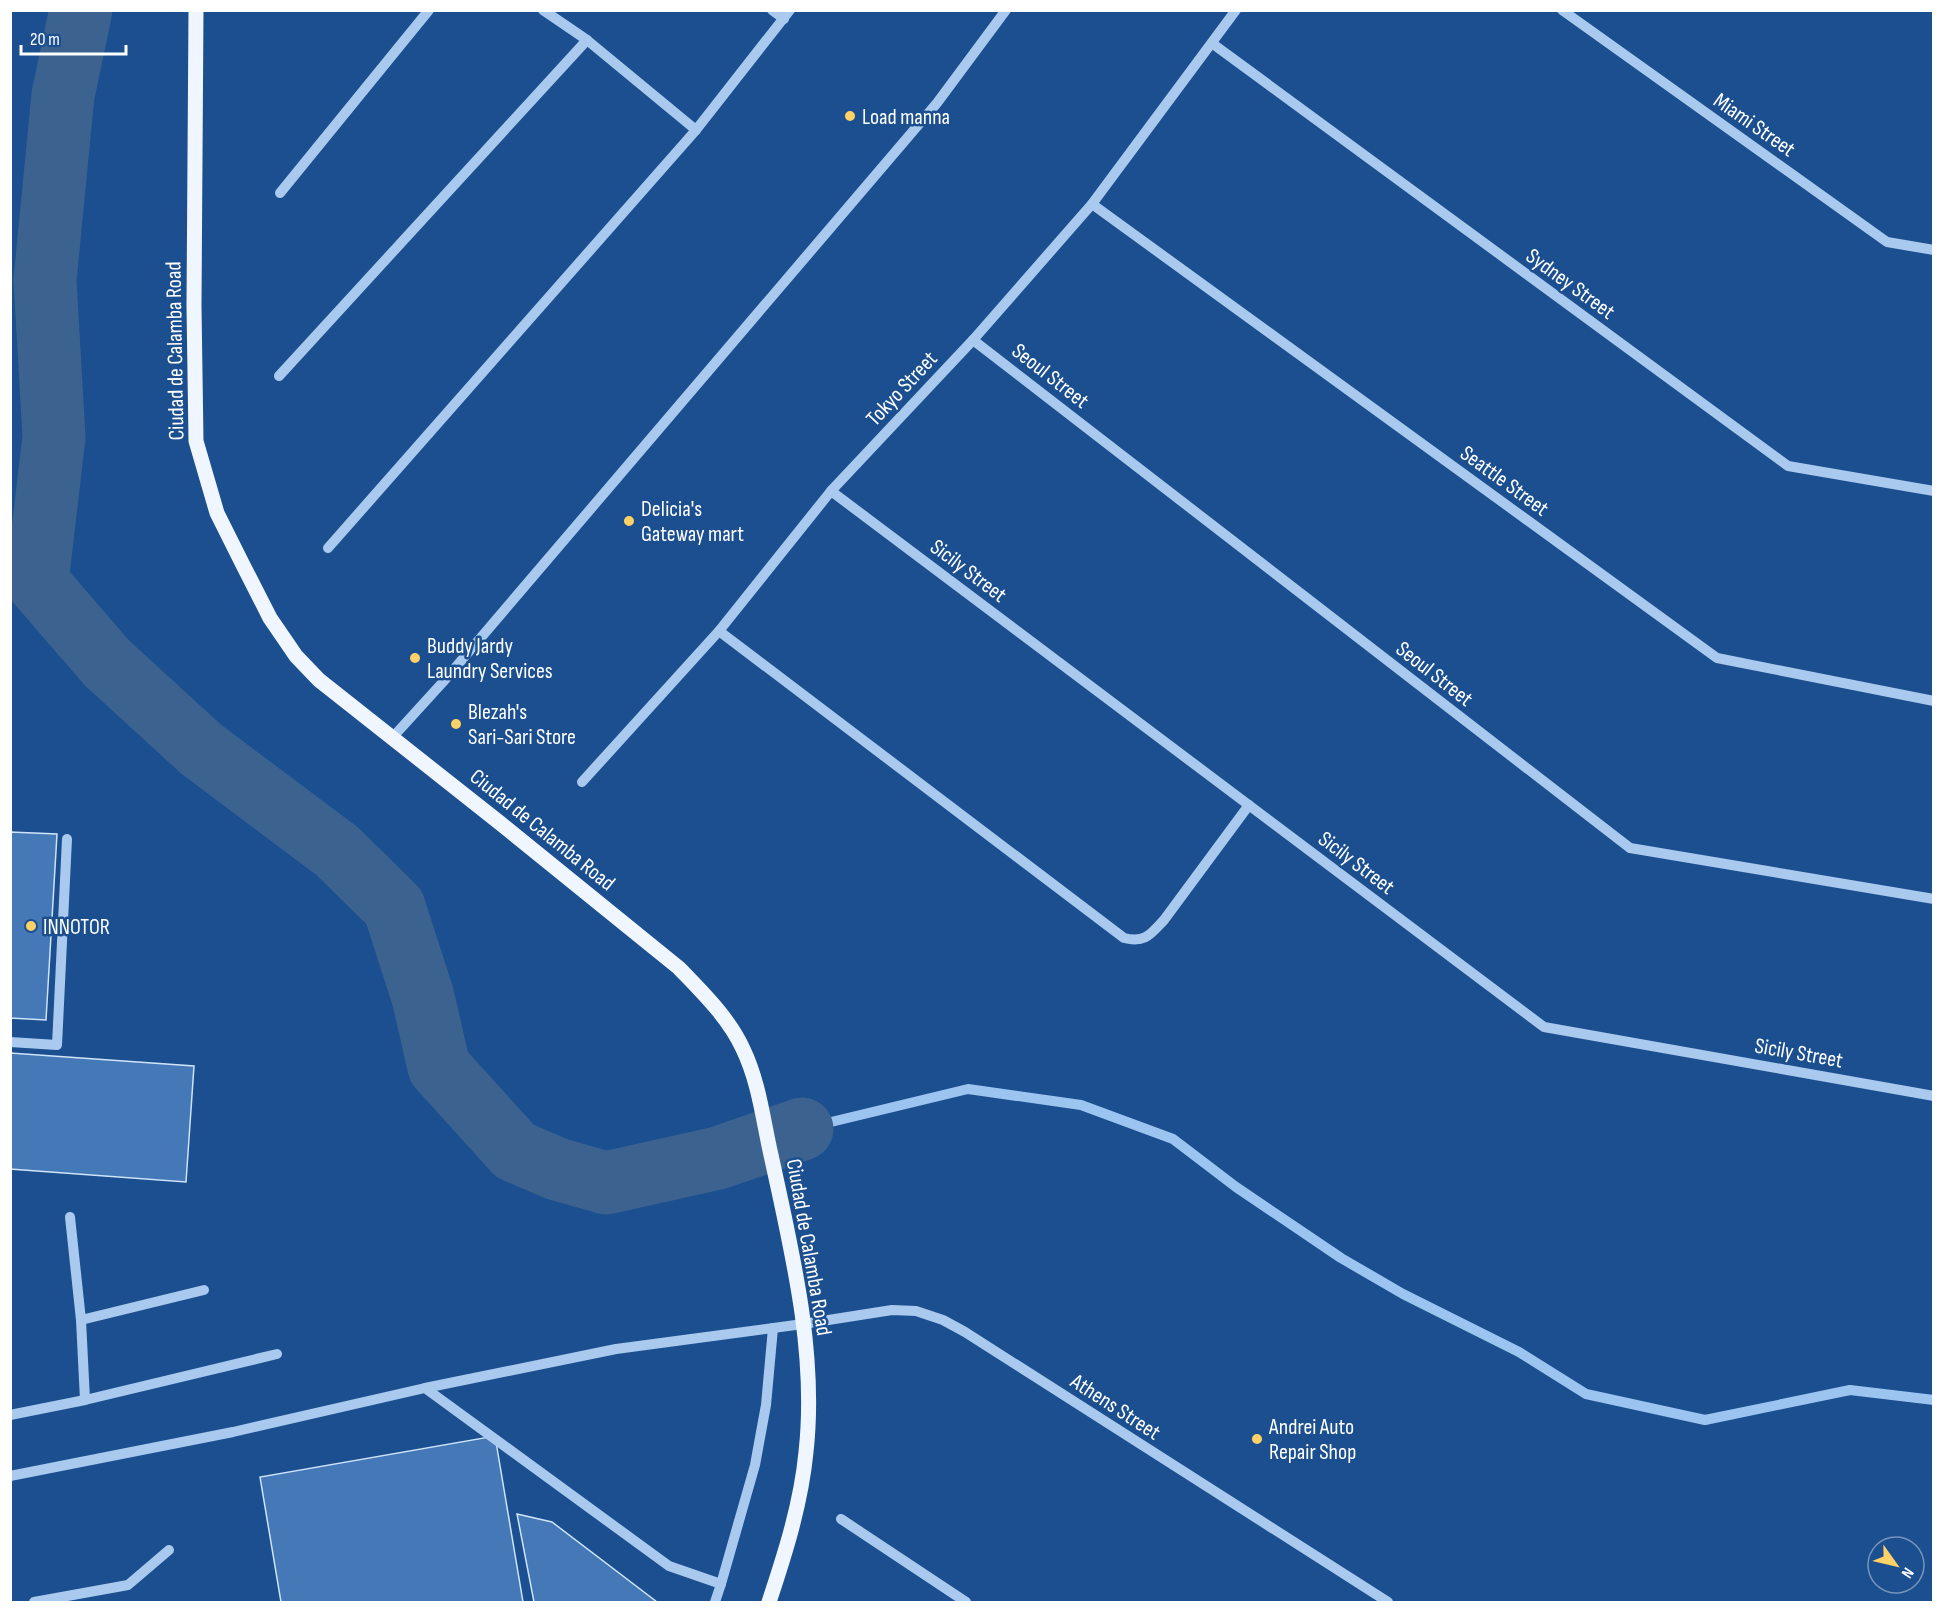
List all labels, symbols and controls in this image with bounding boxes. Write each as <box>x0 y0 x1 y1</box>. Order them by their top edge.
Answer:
scale bar <box>21 18 126 56</box>
text: 20 m <box>30 29 60 50</box>
street label: Miami Street <box>1708 87 1801 163</box>
place label: Load manna <box>862 104 950 131</box>
marker: Load manna <box>843 109 857 123</box>
street label: Sydney Street <box>1520 243 1620 326</box>
street label: Ciudad de Calamba Road <box>160 261 191 441</box>
street label: Seoul Street <box>1006 338 1094 415</box>
street label: Tokyo Street <box>861 346 944 432</box>
street label: Seattle Street <box>1455 440 1554 523</box>
place label: Delicia's Gateway mart <box>641 496 744 548</box>
marker: Delicia's Gateway mart <box>622 514 636 528</box>
street label: Sicily Street <box>924 534 1012 609</box>
place label: Buddy Jardy Laundry Services <box>427 633 553 685</box>
street label: Seoul Street <box>1390 636 1478 713</box>
marker: Buddy Jardy Laundry Services <box>408 651 422 665</box>
place label: Blezah's Sari-Sari Store <box>468 699 576 751</box>
marker: Blezah's Sari-Sari Store <box>449 717 463 731</box>
street label: Ciudad de Calamba Road <box>464 763 620 897</box>
street label: Sicily Street <box>1312 826 1400 901</box>
place label: INNOTOR <box>43 914 110 941</box>
marker: INNOTOR <box>24 919 38 933</box>
street label: Sicily Street <box>1753 1032 1845 1075</box>
street label: Ciudad de Calamba Road <box>780 1157 837 1338</box>
street label: Athens Street <box>1064 1368 1165 1446</box>
place label: Andrei Auto Repair Shop <box>1268 1414 1356 1466</box>
marker: Andrei Auto Repair Shop <box>1250 1432 1264 1446</box>
north arrow <box>1866 1535 1926 1595</box>
text: N <box>1897 1564 1917 1581</box>

